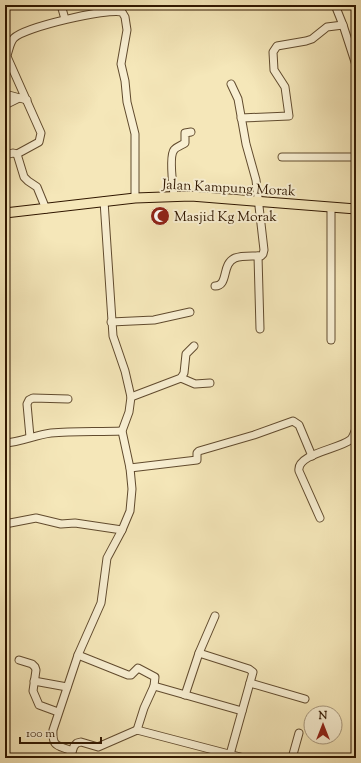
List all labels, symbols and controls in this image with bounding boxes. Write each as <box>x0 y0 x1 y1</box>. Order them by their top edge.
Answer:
street label: Jalan Kampung Morak <box>161 175 296 202</box>
mosque icon: Masjid Kg Morak <box>149 205 171 227</box>
place label: Masjid Kg Morak <box>174 208 277 228</box>
north arrow <box>303 705 343 745</box>
text: N <box>318 708 328 724</box>
scale bar <box>20 719 101 745</box>
text: 100 m <box>26 725 55 743</box>

